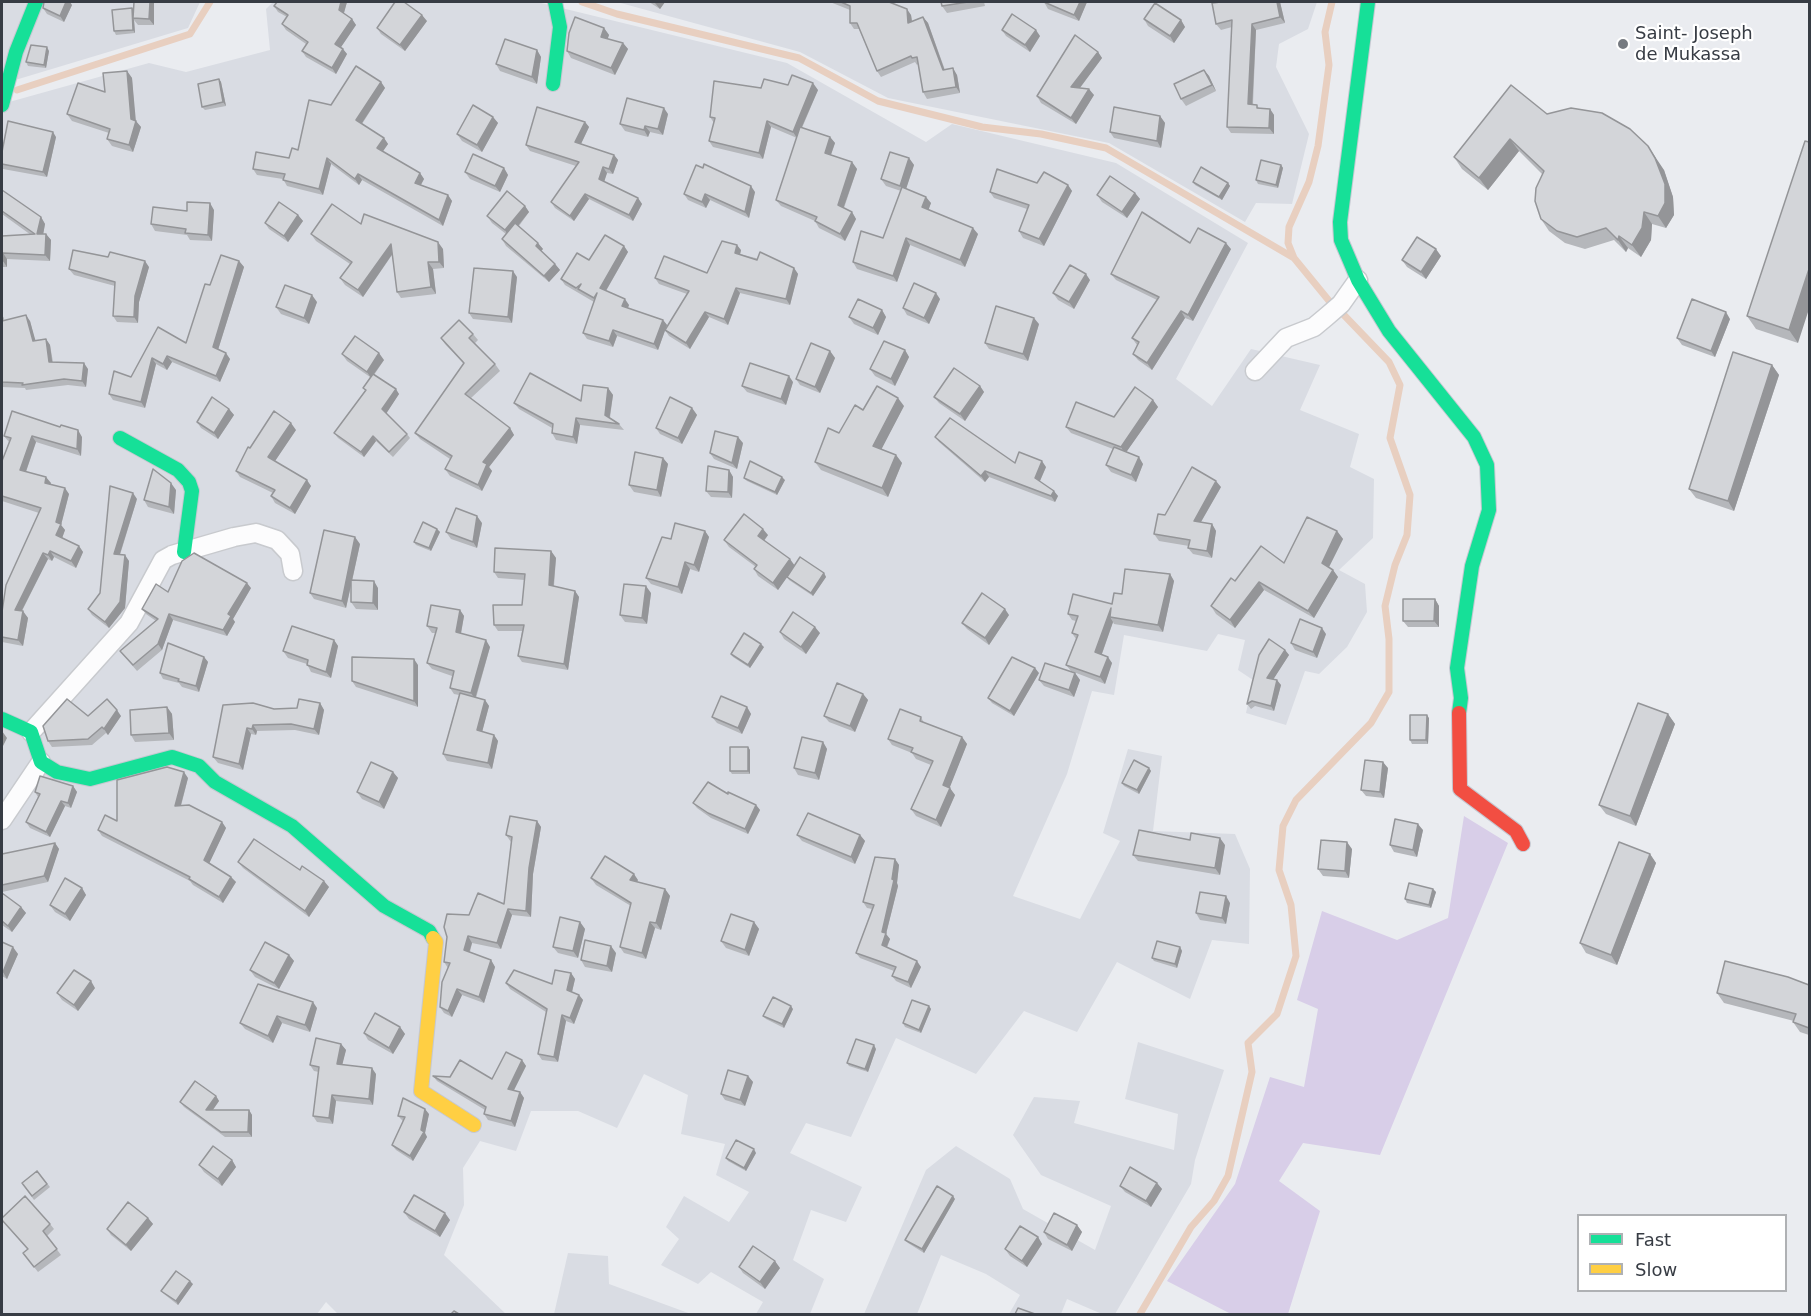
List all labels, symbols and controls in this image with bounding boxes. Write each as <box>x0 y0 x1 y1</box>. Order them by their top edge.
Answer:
place label: Saint- Joseph de Mukassa <box>1635 23 1753 66</box>
marker: Saint- Joseph de Mukassa <box>1616 37 1630 51</box>
legend <box>1577 1214 1787 1292</box>
text: Fast <box>1635 1229 1671 1250</box>
text: Slow <box>1635 1259 1677 1280</box>

